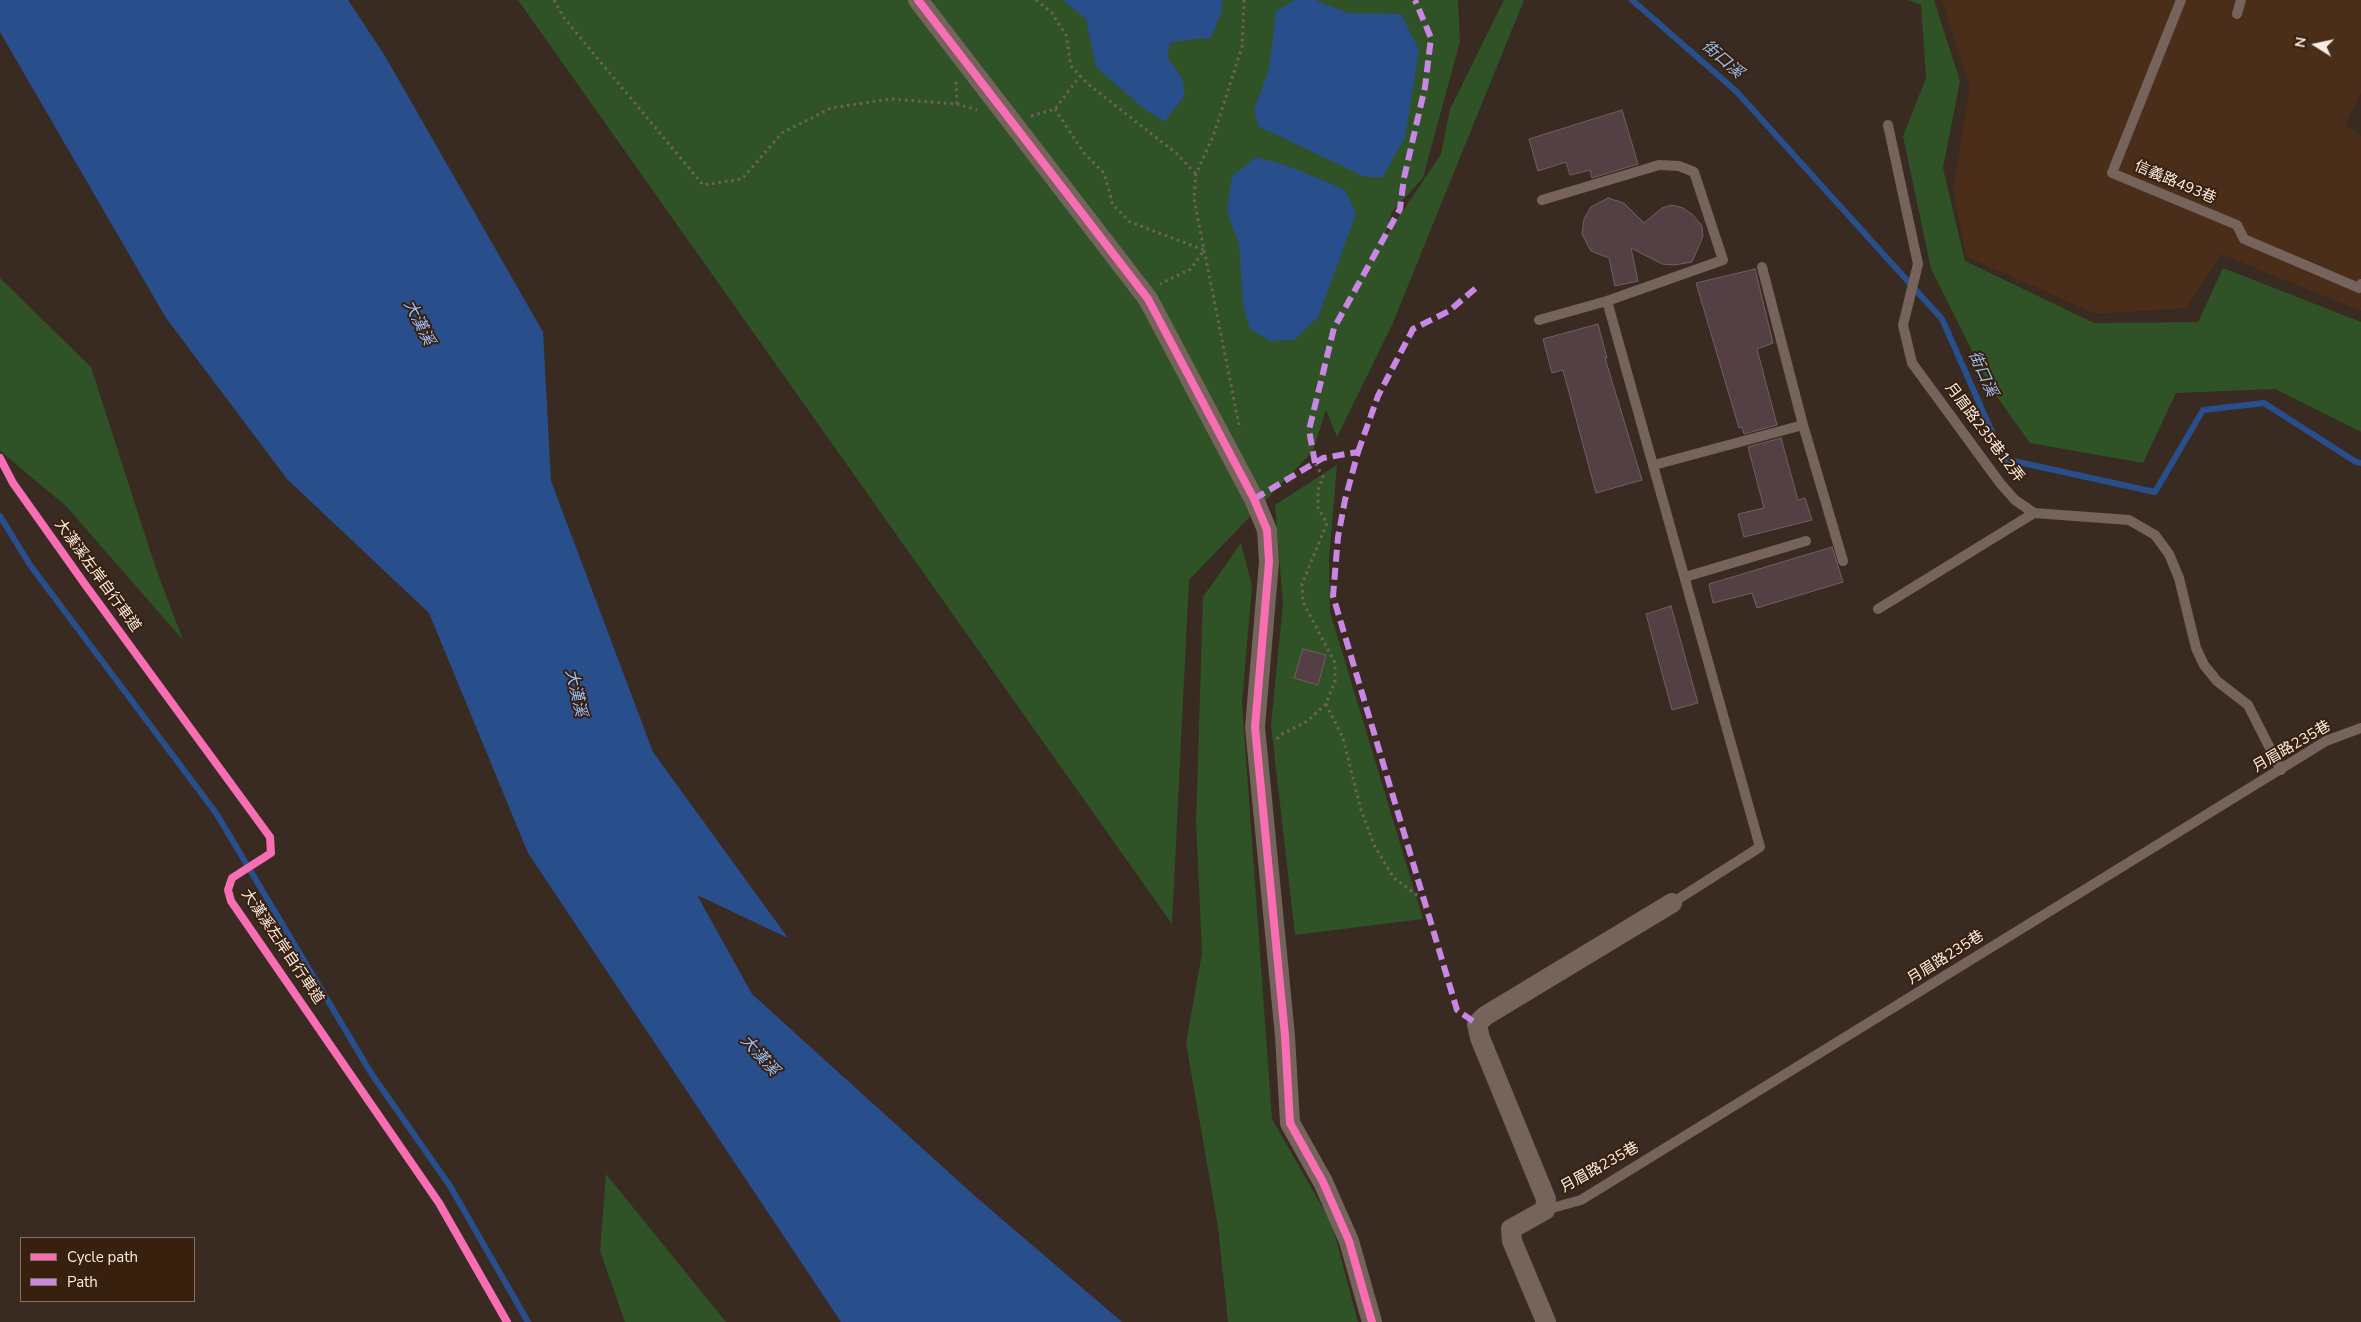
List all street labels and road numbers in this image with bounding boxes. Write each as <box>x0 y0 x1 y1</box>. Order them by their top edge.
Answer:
street label: 信義路493巷 <box>2131 158 2219 208</box>
street label: 月眉路235巷12弄 <box>1941 380 2027 486</box>
street label: 大漢溪左岸自行車道 <box>50 516 144 636</box>
street label: 月眉路235巷 <box>2250 717 2334 777</box>
street label: 大漢溪左岸自行車道 <box>237 886 327 1008</box>
street label: 月眉路235巷 <box>1904 927 1988 989</box>
street label: 月眉路235巷 <box>1558 1139 1642 1197</box>

